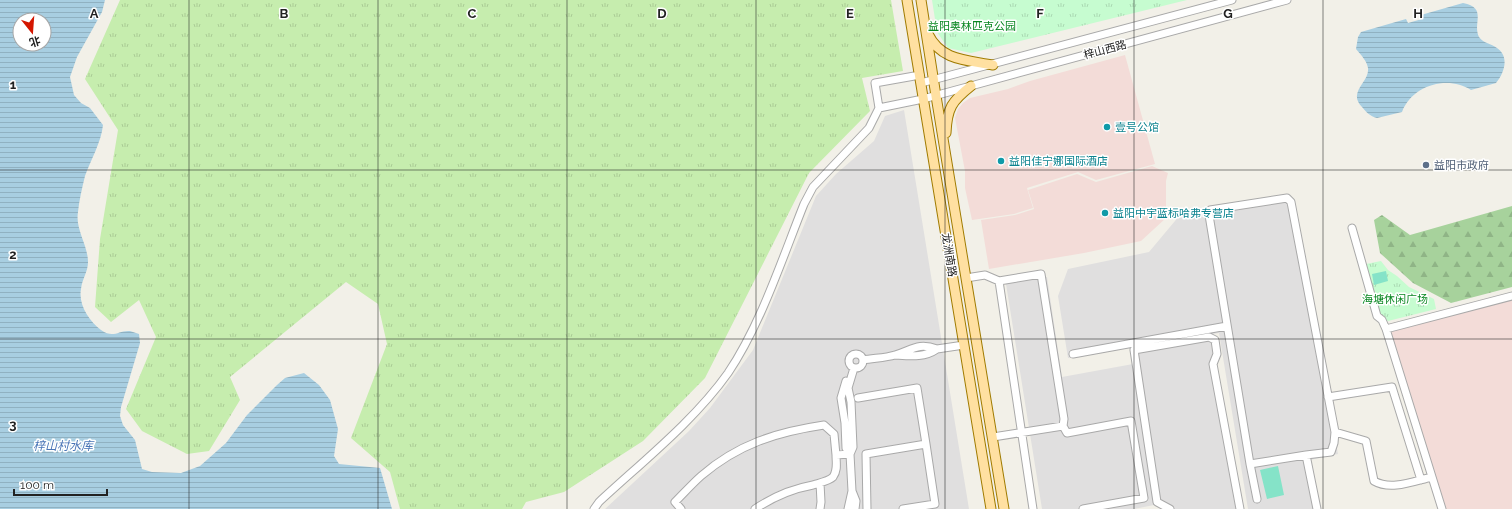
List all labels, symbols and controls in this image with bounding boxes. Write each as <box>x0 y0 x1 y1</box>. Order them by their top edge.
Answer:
text: A <box>90 6 99 21</box>
text: B <box>280 6 289 21</box>
text: C <box>468 6 477 21</box>
text: D <box>657 6 667 21</box>
text: E <box>846 6 854 21</box>
text: F <box>1036 6 1044 21</box>
text: G <box>1223 6 1233 21</box>
text: H <box>1413 6 1423 21</box>
north arrow <box>12 12 52 52</box>
park label: 益阳奥林匹克公园 <box>928 20 1016 33</box>
text: 北 <box>28 33 42 49</box>
street label: 梓山西路 <box>1082 38 1128 62</box>
text: 1 <box>10 77 17 92</box>
place label: 壹号公馆 <box>1115 121 1159 134</box>
marker: 壹号公馆 <box>1102 122 1112 132</box>
place label: 益阳佳宁娜国际酒店 <box>1009 155 1108 168</box>
marker: 益阳佳宁娜国际酒店 <box>996 156 1006 166</box>
place label: 益阳市政府 <box>1434 159 1489 172</box>
marker: 益阳市政府 <box>1421 160 1431 170</box>
place label: 益阳中宇蓝标哈弗专营店 <box>1113 207 1234 220</box>
marker: 益阳中宇蓝标哈弗专营店 <box>1100 208 1110 218</box>
street label: 龙洲南路 <box>939 232 959 278</box>
text: 2 <box>9 247 17 262</box>
park label: 海塘休闲广场 <box>1362 293 1428 306</box>
text: 3 <box>9 417 17 432</box>
water label: 梓山村水库 <box>33 439 95 453</box>
scale bar <box>14 471 107 497</box>
text: 100 m <box>20 478 54 492</box>

